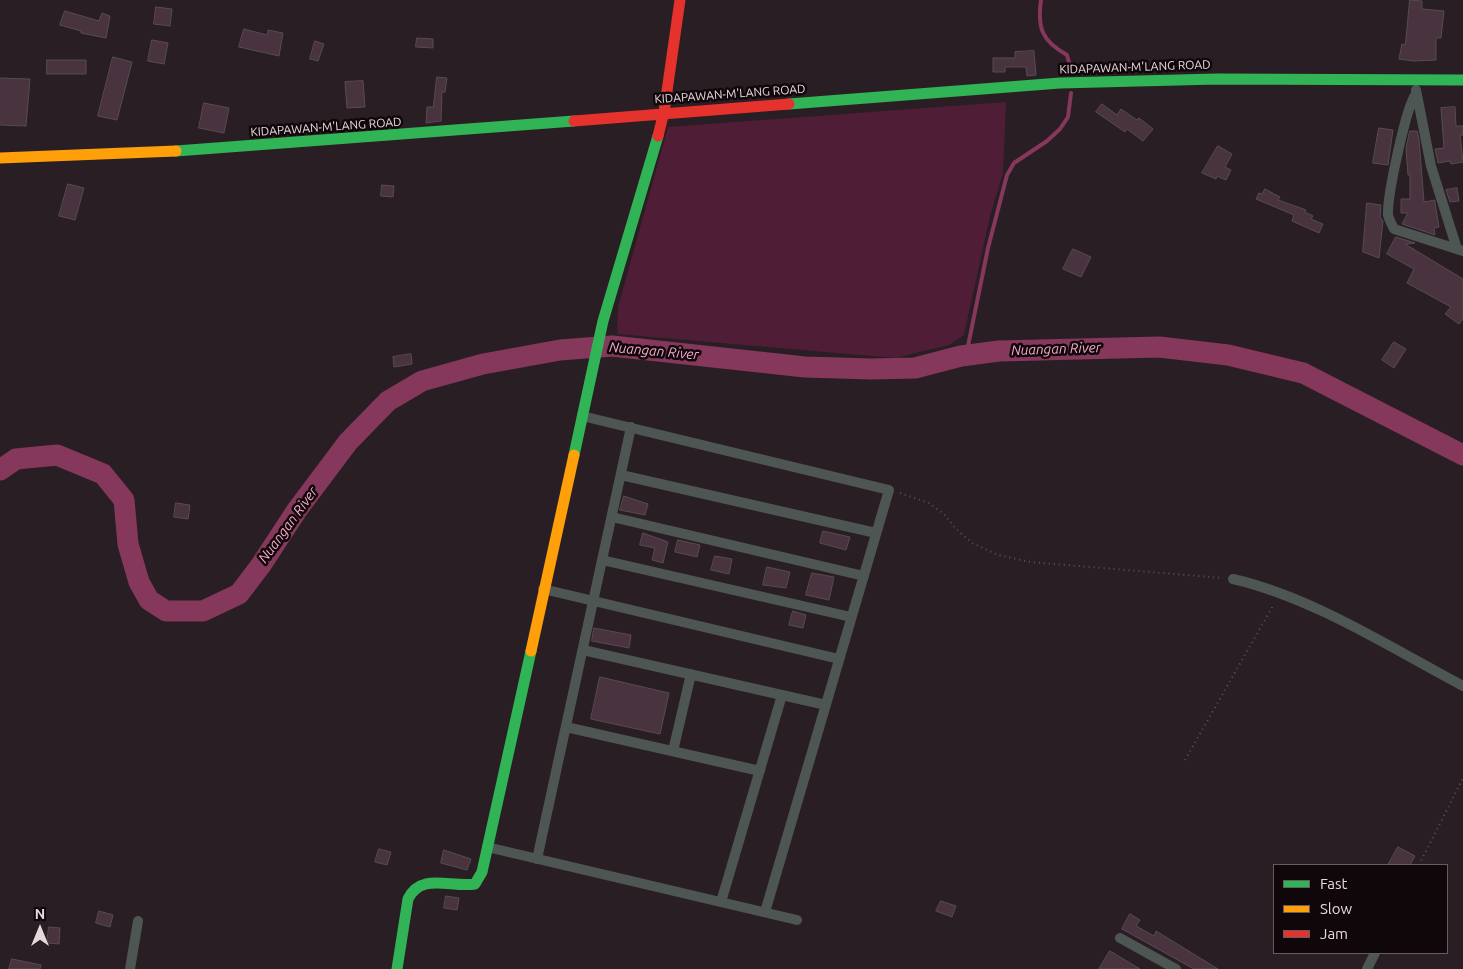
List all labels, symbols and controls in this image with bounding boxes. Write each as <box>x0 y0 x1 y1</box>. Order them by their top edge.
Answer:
street label: KIDAPAWAN-M'LANG ROAD <box>1059 57 1211 77</box>
street label: KIDAPAWAN-M'LANG ROAD <box>654 82 806 106</box>
street label: KIDAPAWAN-M'LANG ROAD <box>250 115 402 139</box>
water label: Nuangan River <box>609 339 699 363</box>
water label: Nuangan River <box>1011 339 1101 359</box>
water label: Nuangan River <box>255 484 321 566</box>
legend <box>1273 864 1448 954</box>
text: Fast <box>1320 875 1347 892</box>
text: Slow <box>1320 900 1352 917</box>
north arrow <box>15 904 65 954</box>
text: N <box>35 906 45 922</box>
text: Jam <box>1320 925 1348 942</box>

